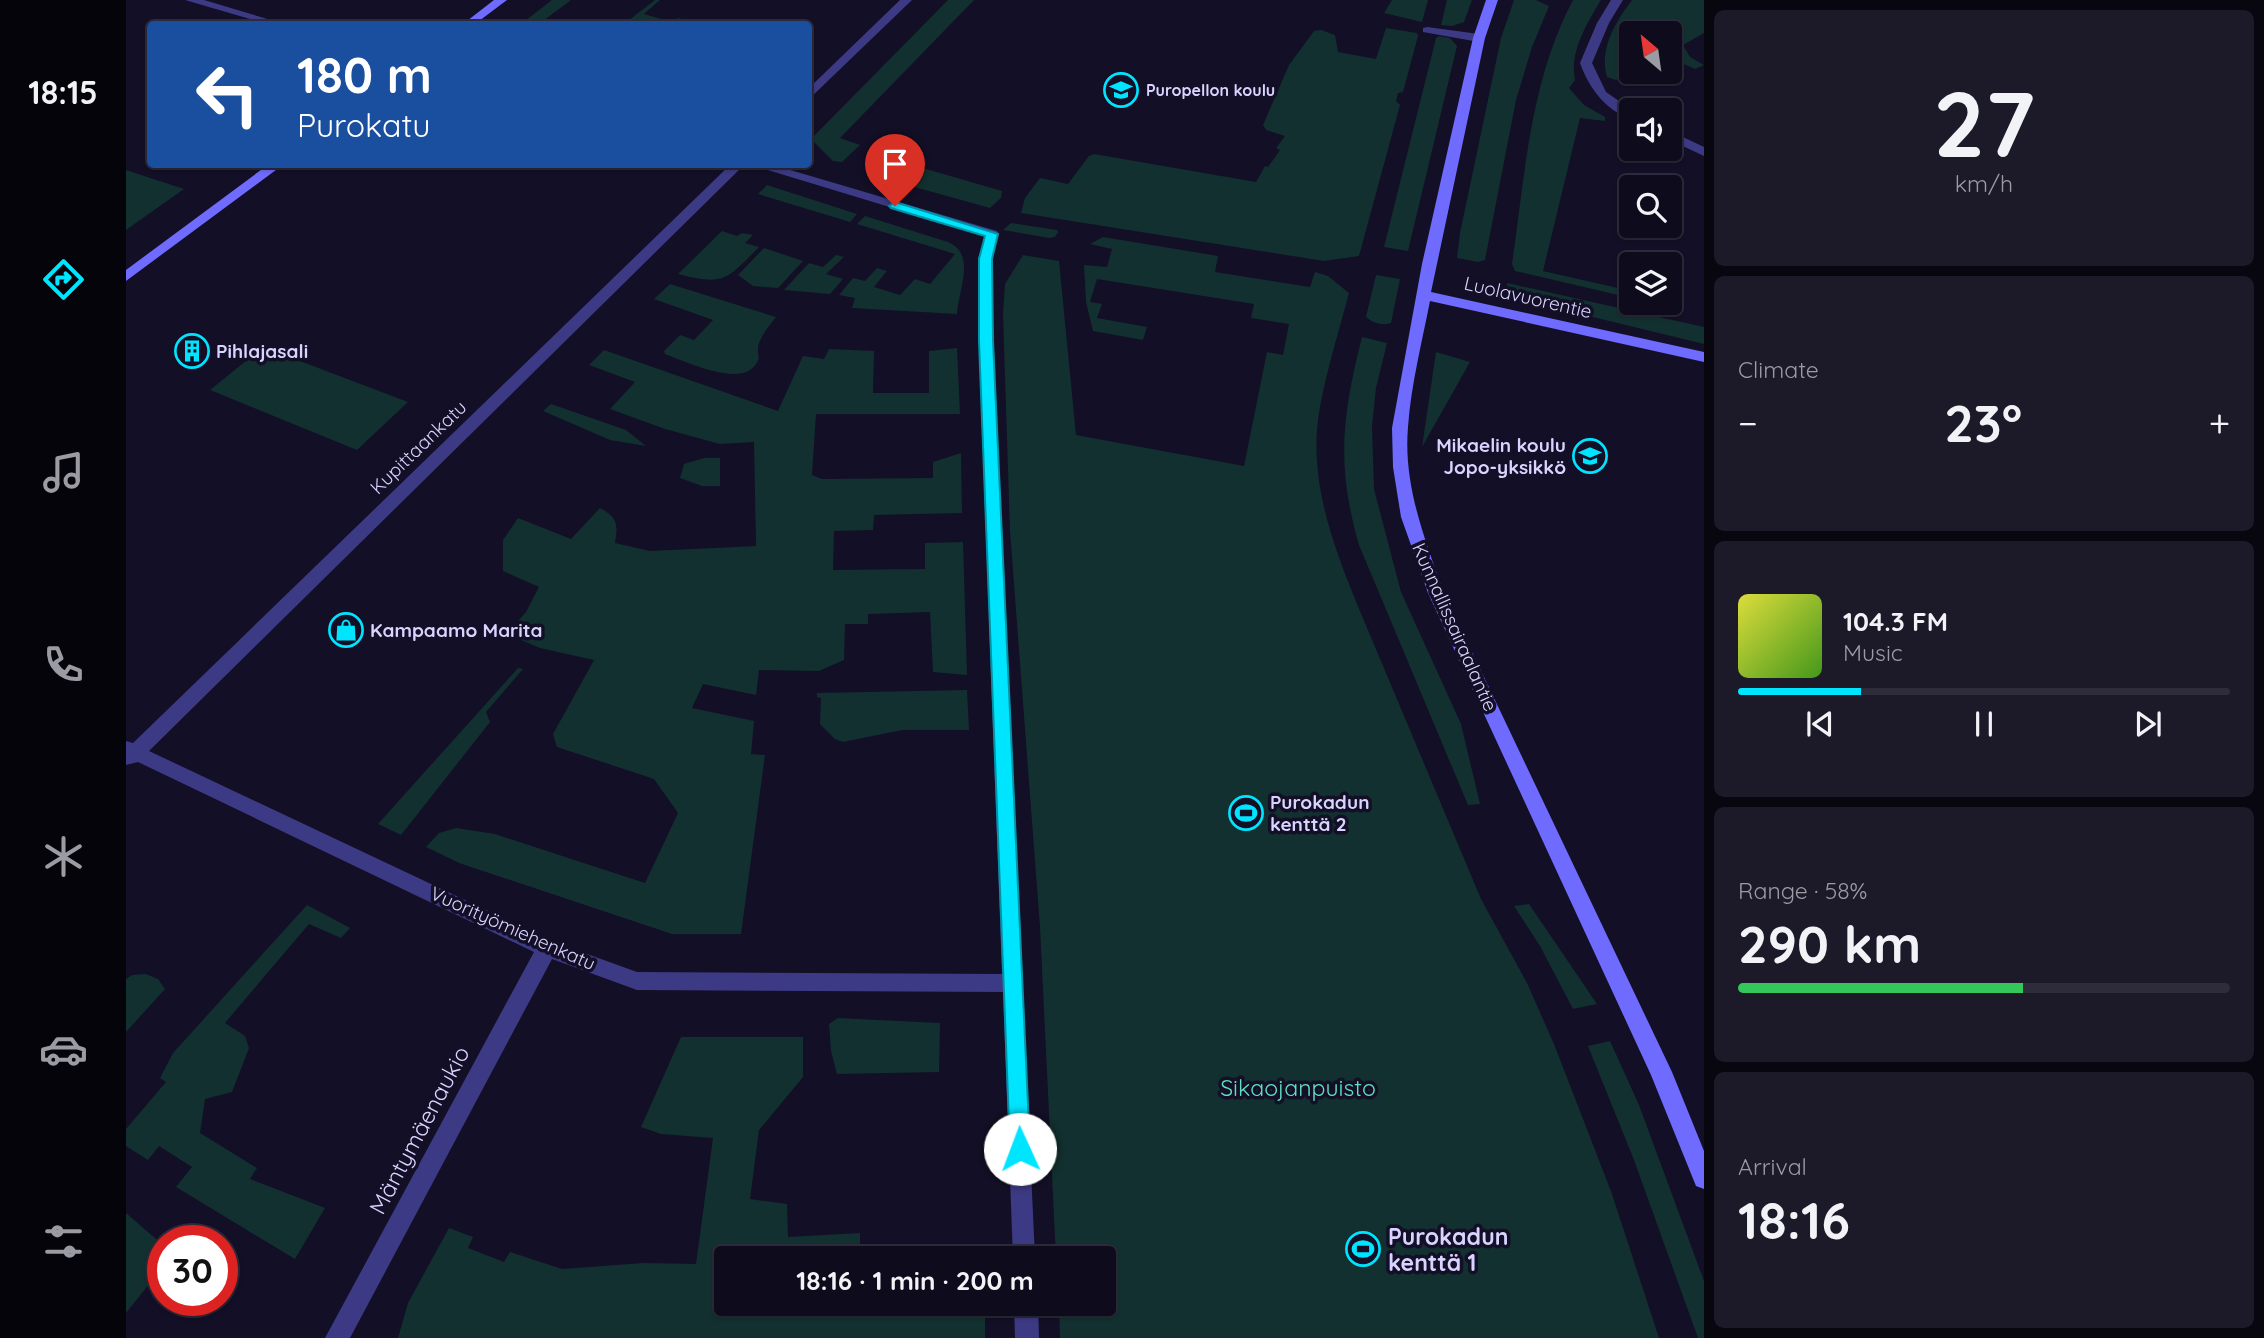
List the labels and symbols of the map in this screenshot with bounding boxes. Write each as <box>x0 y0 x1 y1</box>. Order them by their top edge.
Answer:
north arrow <box>1619 21 1682 84</box>
school or university icon: Puropellon koulu <box>1102 71 1140 109</box>
place label: Puropellon koulu <box>1146 80 1275 100</box>
pin <box>865 134 925 206</box>
street label: Luolavuorentie <box>1462 271 1594 323</box>
building icon: Pihlajasali <box>173 332 211 370</box>
place label: Pihlajasali <box>216 339 308 363</box>
street label: Kupittaankatu <box>365 395 471 499</box>
place label: Mikaelin koulu Jopo-yksikkö <box>1436 433 1566 479</box>
school or university icon: Mikaelin koulu Jopo-yksikkö <box>1571 437 1609 475</box>
street label: Kunnallissairaalantie <box>1407 539 1503 715</box>
shop icon: Kampaamo Marita <box>327 611 365 649</box>
place label: Kampaamo Marita <box>370 618 543 642</box>
place label: Purokadun kenttä 2 <box>1270 790 1370 836</box>
sports icon: Purokadun kenttä 2 <box>1227 794 1265 832</box>
street label: Vuorityömiehenkatu <box>427 881 599 975</box>
street label: Mäntymäenaukio <box>362 1041 476 1219</box>
park label: Sikaojanpuisto <box>1220 1073 1376 1102</box>
position arrow <box>983 1112 1057 1186</box>
place label: Purokadun kenttä 1 <box>1388 1222 1509 1277</box>
speed limit sign: 30 <box>147 1225 238 1316</box>
sports icon: Purokadun kenttä 1 <box>1344 1230 1382 1268</box>

